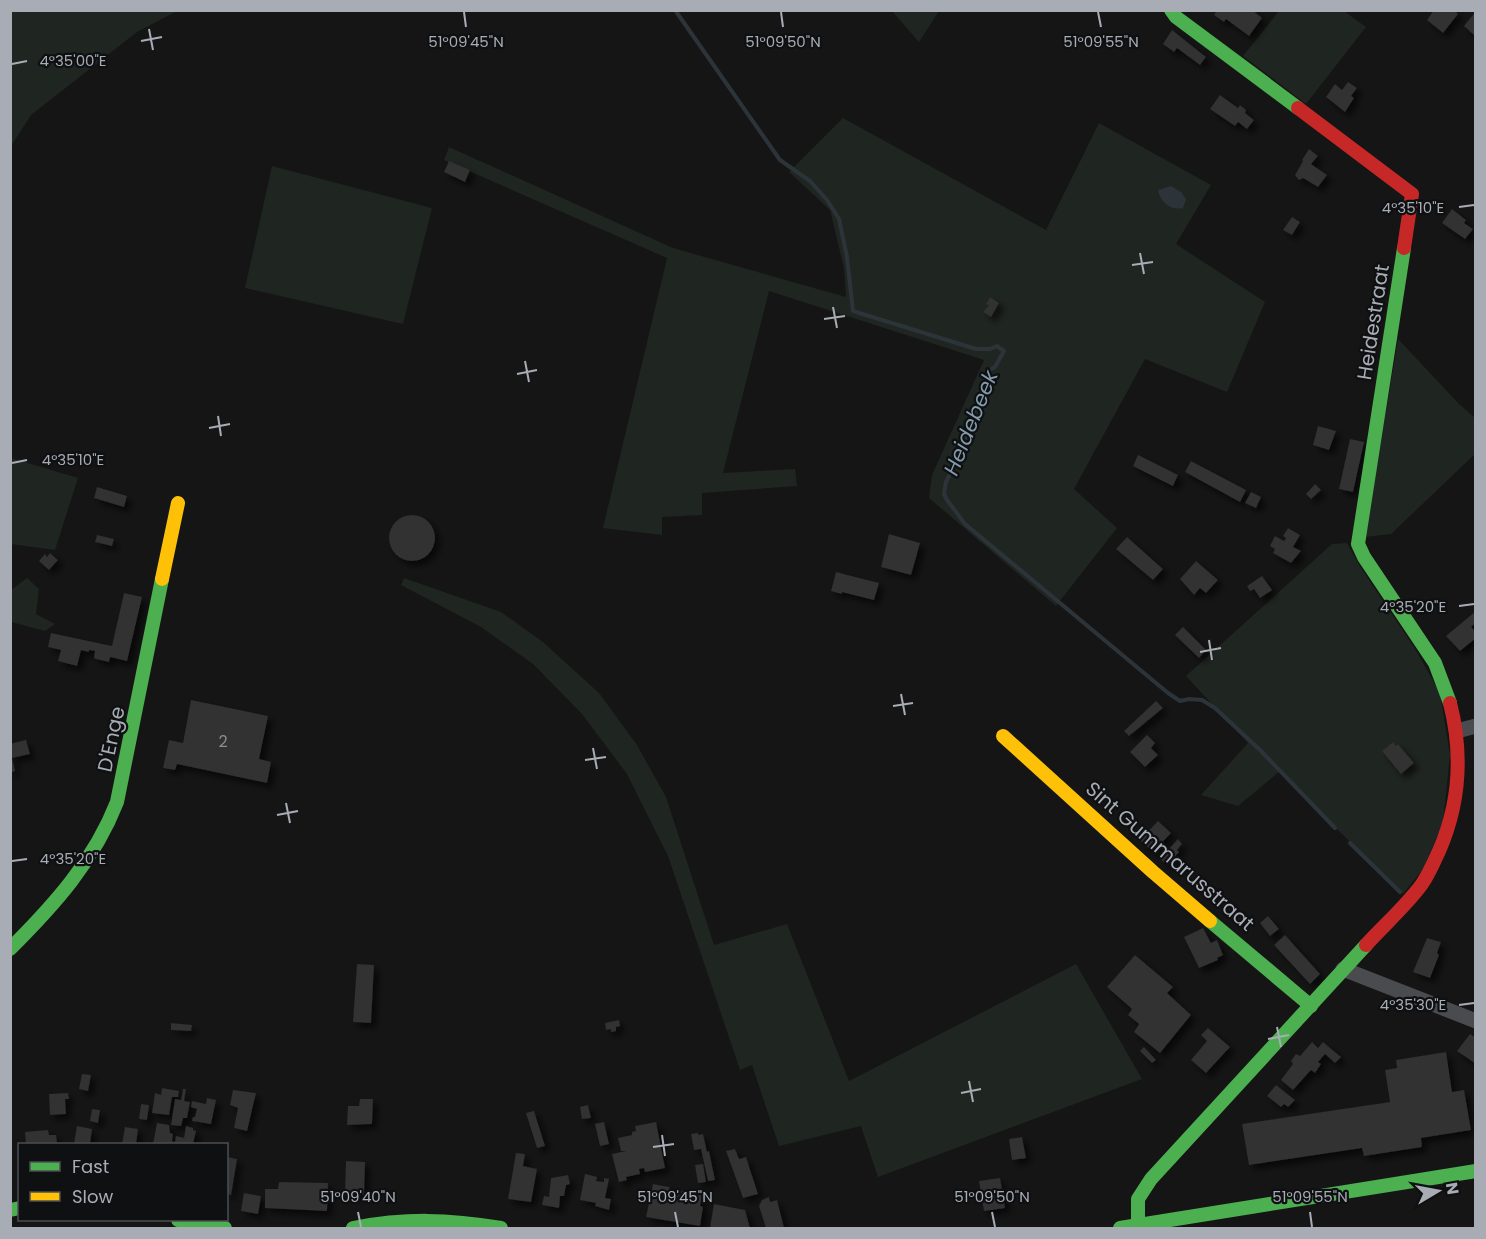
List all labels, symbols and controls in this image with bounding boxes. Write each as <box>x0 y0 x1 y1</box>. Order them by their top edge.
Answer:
text: 51°09'45"N <box>428 31 504 52</box>
text: 51°09'50"N <box>745 31 821 52</box>
text: 51°09'55"N <box>1063 31 1139 52</box>
text: 4°35'00"E <box>39 50 107 71</box>
text: 4°35'10"E <box>1382 197 1444 218</box>
street label: Heidestraat <box>1350 262 1396 382</box>
water label: Heidebeek <box>936 365 1005 480</box>
text: 4°35'10"E <box>42 449 104 470</box>
text: 4°35'20"E <box>1380 596 1446 617</box>
street label: D'Enge <box>90 704 132 774</box>
house number: 2 <box>218 730 228 753</box>
street label: Sint Gummarusstraat <box>1080 775 1260 937</box>
text: 4°35'20"E <box>40 848 106 869</box>
text: 4°35'30"E <box>1380 994 1446 1015</box>
legend <box>18 1143 228 1221</box>
text: Fast <box>72 1154 109 1179</box>
north arrow <box>1408 1161 1468 1221</box>
text: N <box>1440 1181 1465 1196</box>
text: Slow <box>72 1184 114 1209</box>
text: 51°09'40"N <box>320 1186 396 1207</box>
text: 51°09'45"N <box>637 1186 713 1207</box>
text: 51°09'50"N <box>954 1186 1030 1207</box>
text: 51°09'55"N <box>1272 1186 1348 1207</box>

